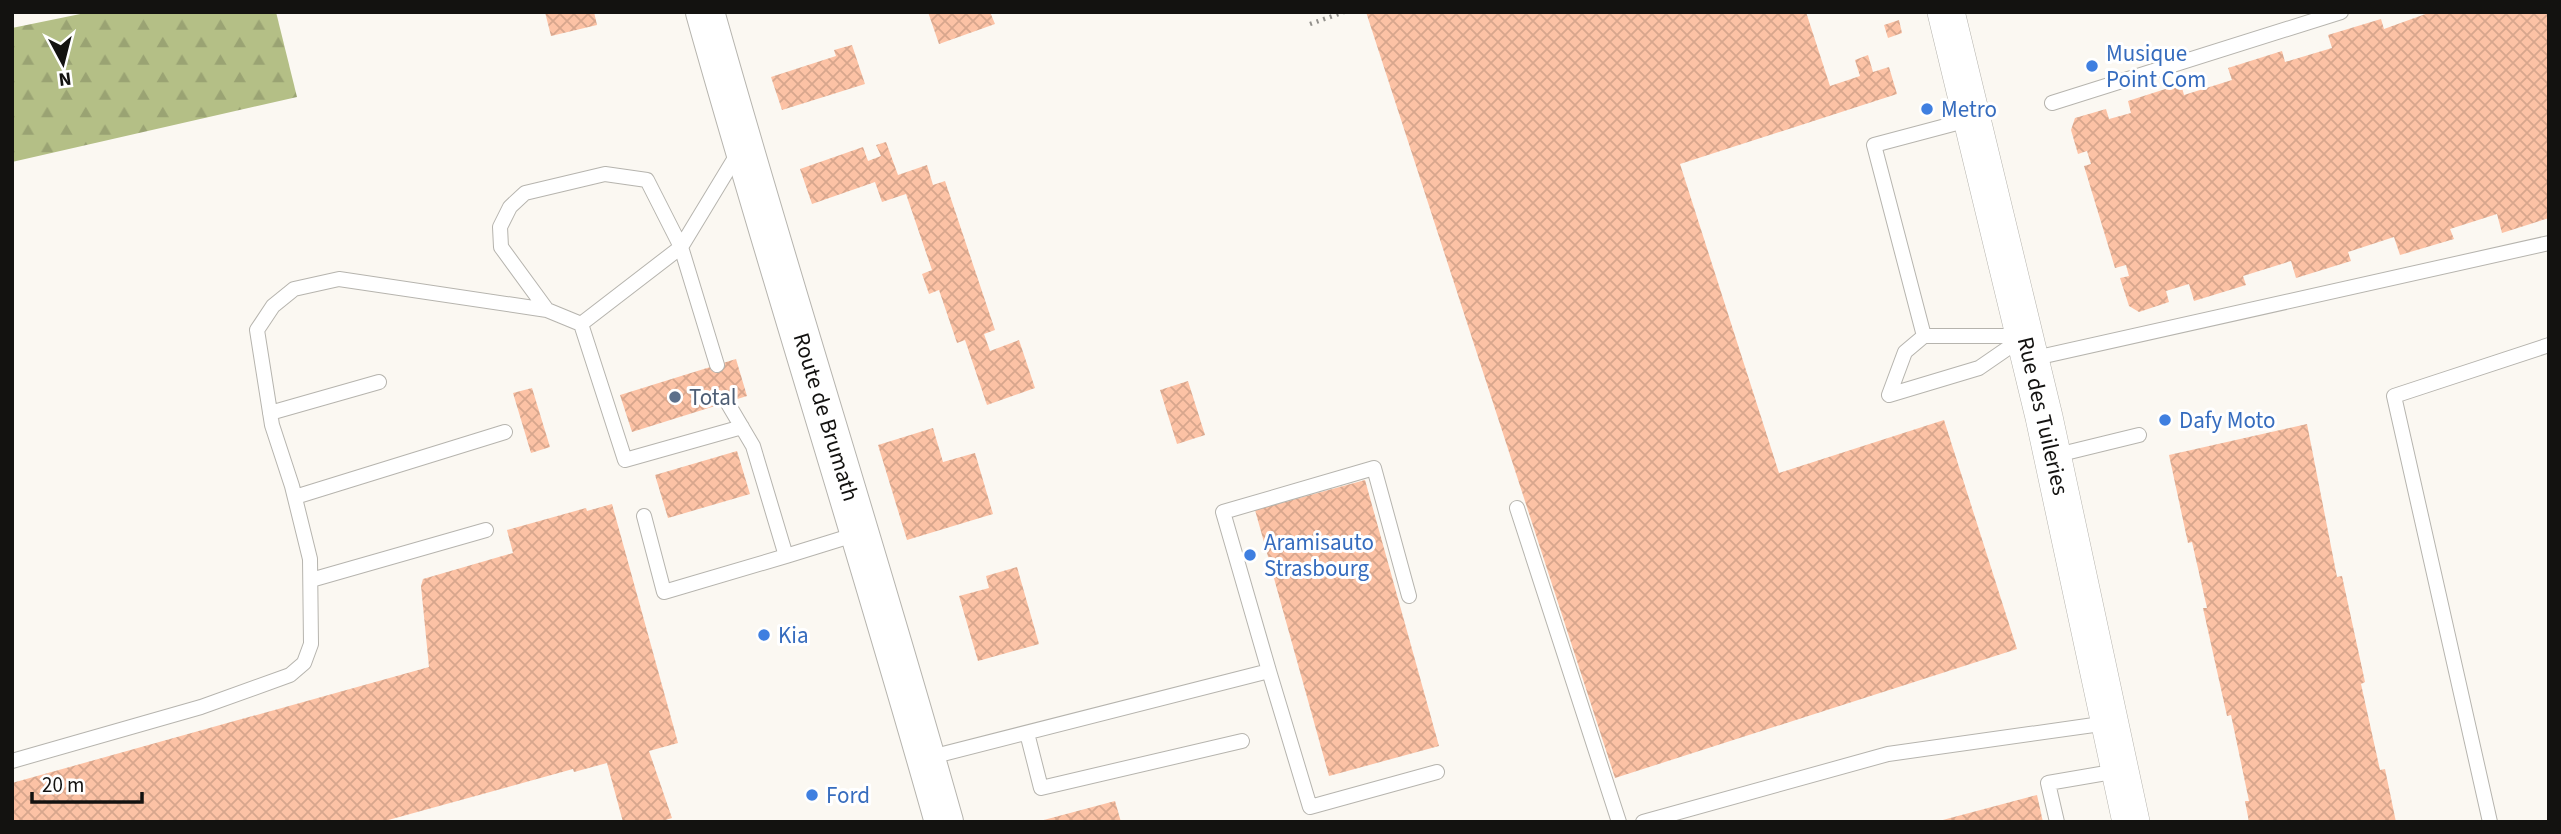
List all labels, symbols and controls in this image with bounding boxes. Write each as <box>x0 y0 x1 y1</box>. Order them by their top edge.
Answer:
north arrow <box>28 28 98 98</box>
place label: Musique Point Com <box>2106 37 2206 96</box>
marker: Musique Point Com <box>2084 58 2100 74</box>
text: N <box>57 64 73 93</box>
place label: Metro <box>1941 93 1997 126</box>
marker: Metro <box>1919 101 1935 117</box>
street label: Route de Brumath <box>785 329 867 505</box>
street label: Rue des Tuileries <box>2009 334 2077 498</box>
place label: Total <box>689 381 737 414</box>
marker: Total <box>667 389 683 405</box>
place label: Dafy Moto <box>2179 404 2276 437</box>
marker: Dafy Moto <box>2157 412 2173 428</box>
place label: Aramisauto Strasbourg <box>1264 526 1374 585</box>
marker: Aramisauto Strasbourg <box>1242 547 1258 563</box>
place label: Kia <box>778 619 809 652</box>
marker: Kia <box>756 627 772 643</box>
scale bar <box>32 760 142 804</box>
text: 20 m <box>42 770 84 800</box>
place label: Ford <box>826 779 870 812</box>
marker: Ford <box>804 787 820 803</box>

